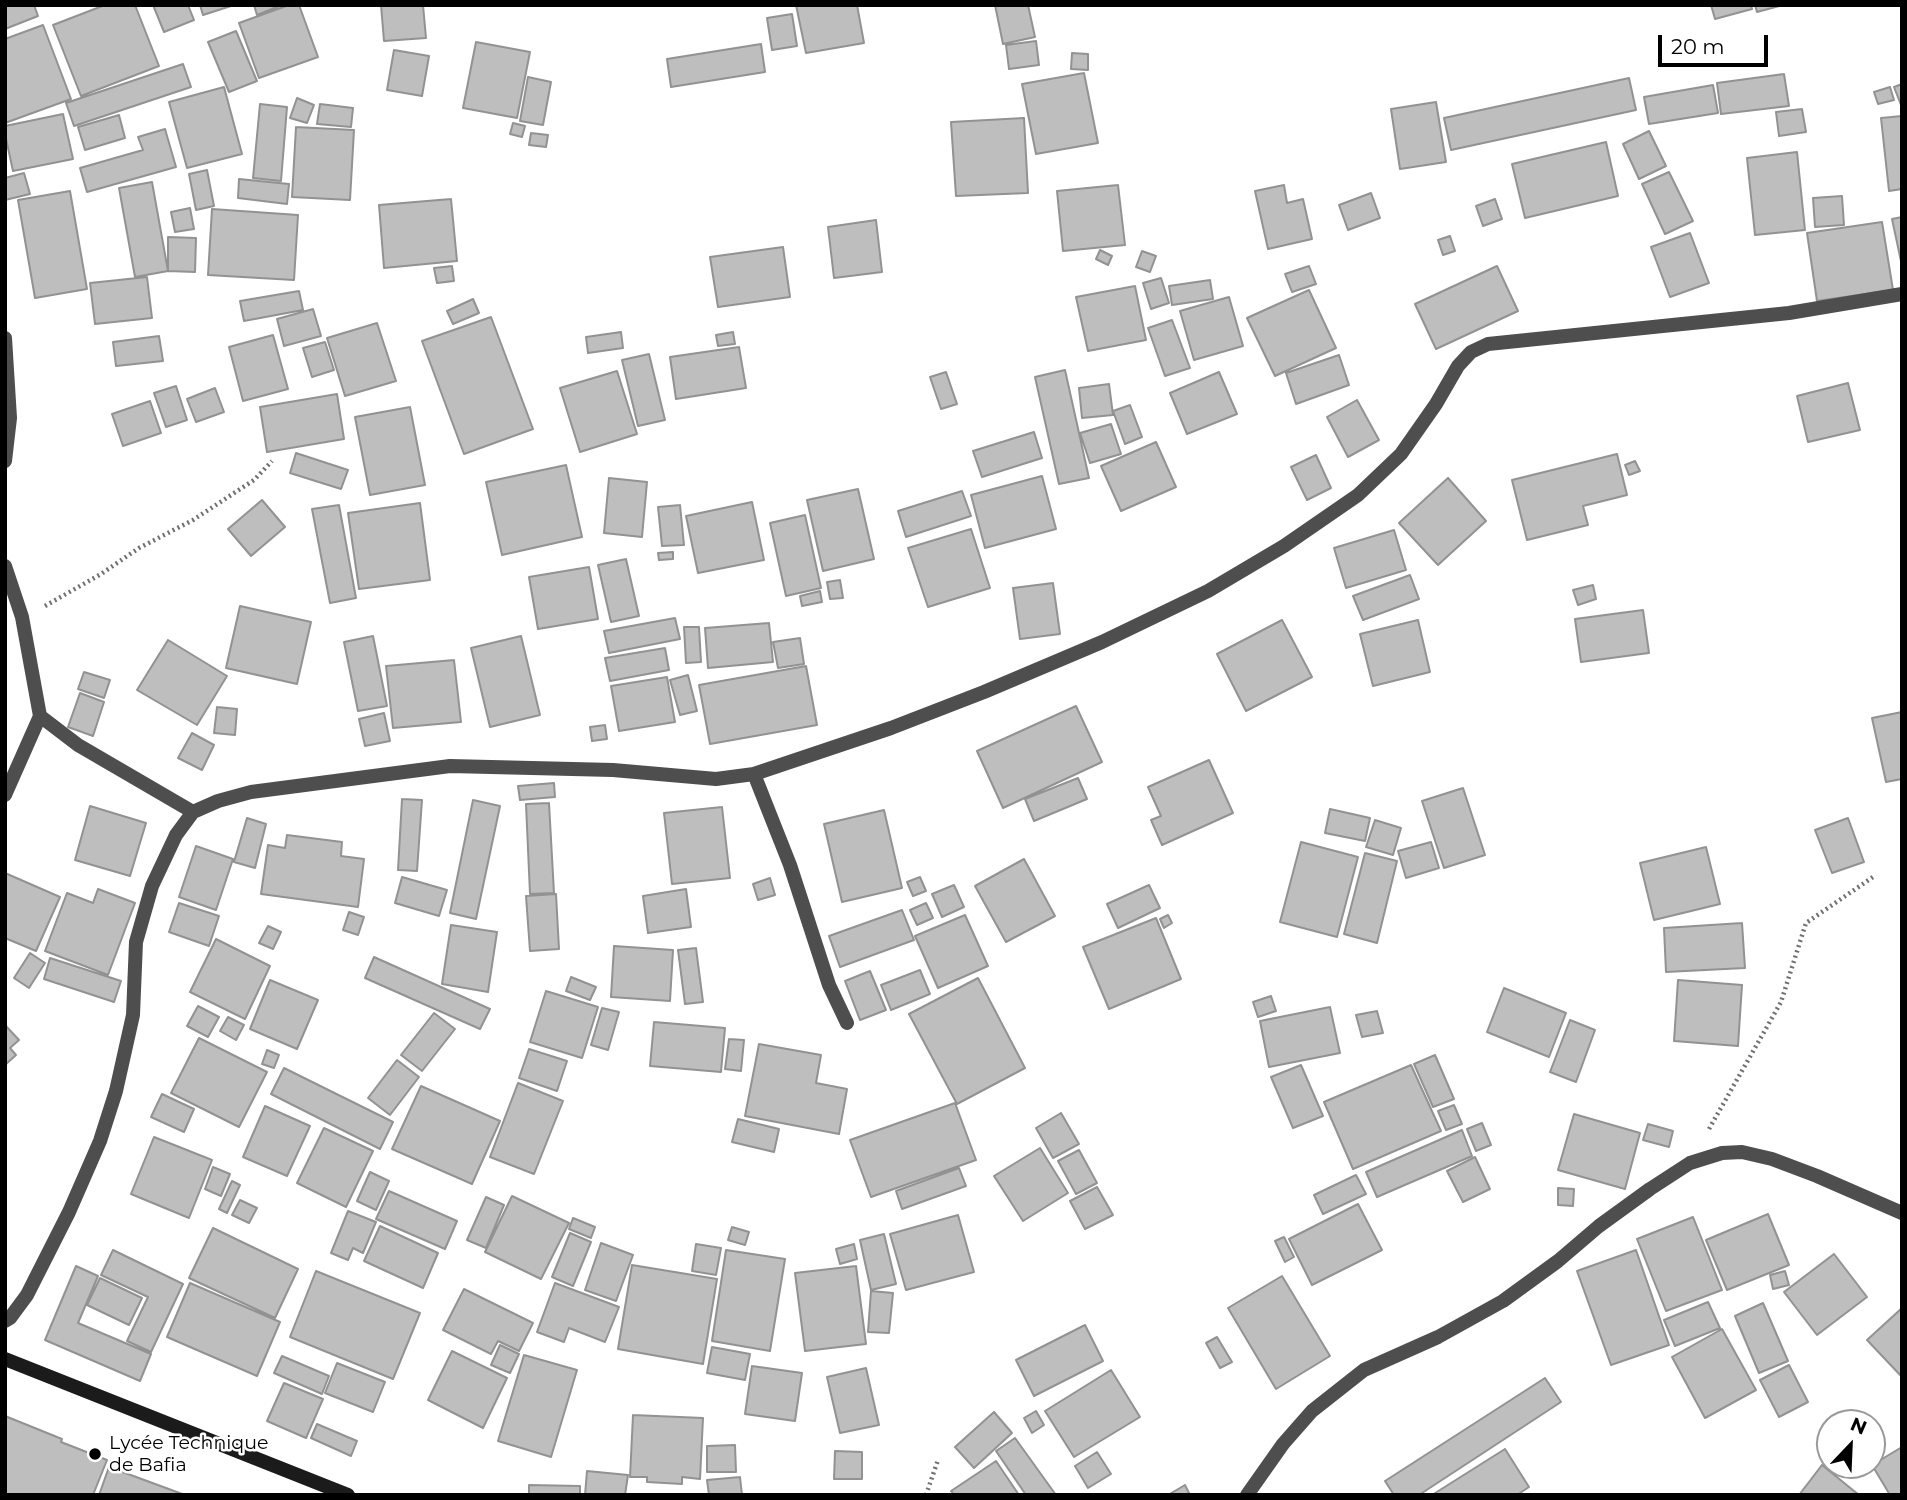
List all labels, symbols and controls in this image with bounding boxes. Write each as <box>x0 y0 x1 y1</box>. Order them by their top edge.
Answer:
scale bar <box>1662 21 1772 65</box>
text: 20 m <box>1671 34 1725 59</box>
north arrow <box>1816 1409 1886 1479</box>
text: N <box>1847 1412 1870 1440</box>
place label: Lycée Technique de Bafia <box>109 1432 268 1476</box>
marker: Lycée Technique de Bafia <box>87 1446 103 1462</box>

